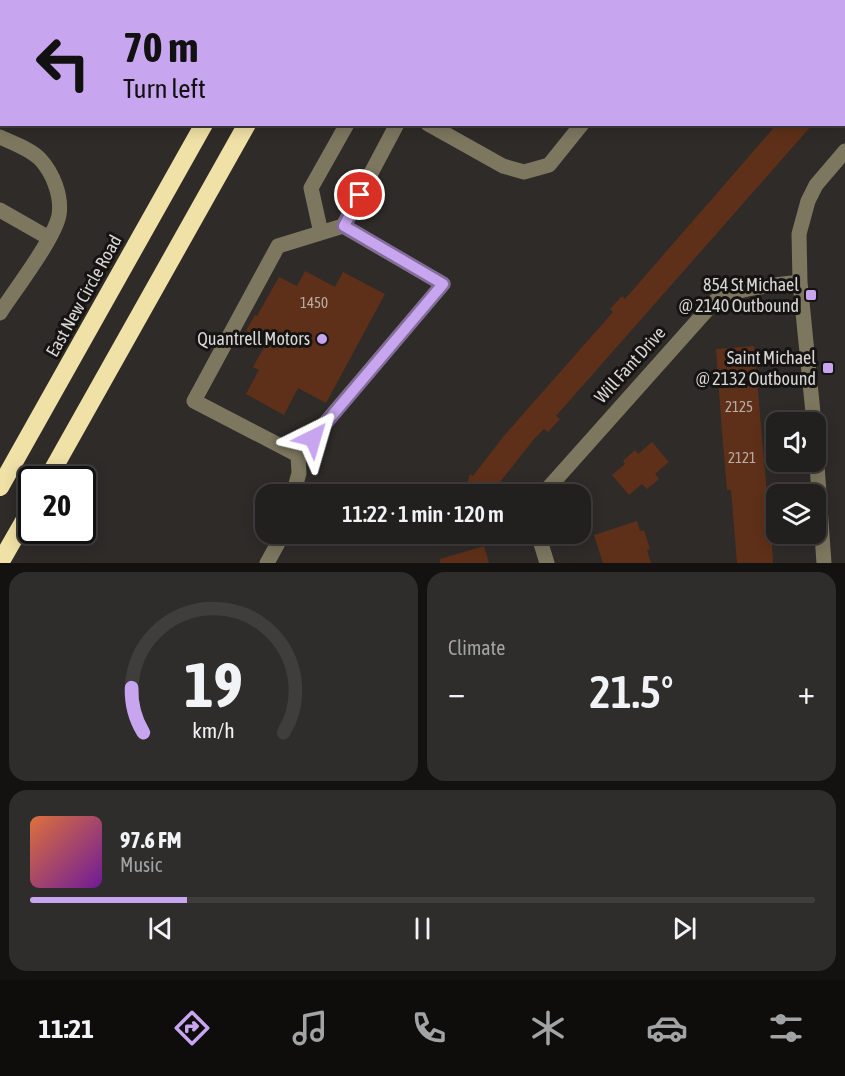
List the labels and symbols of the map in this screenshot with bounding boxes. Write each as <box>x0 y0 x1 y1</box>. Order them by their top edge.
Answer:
pin <box>334 169 385 220</box>
street label: East New Circle Road <box>41 231 126 360</box>
place label: 854 St Michael @ 2140 Outbound <box>679 274 799 316</box>
marker: 854 St Michael @ 2140 Outbound <box>804 288 818 302</box>
house number: 1450 <box>300 294 328 311</box>
street label: Will Fant Drive <box>590 322 669 407</box>
place label: Quantrell Motors <box>197 328 310 349</box>
marker: Quantrell Motors <box>315 332 329 346</box>
place label: Saint Michael @ 2132 Outbound <box>696 347 816 389</box>
marker: Saint Michael @ 2132 Outbound <box>821 361 835 375</box>
house number: 2125 <box>725 398 753 415</box>
position arrow <box>281 406 345 470</box>
house number: 2121 <box>728 449 756 466</box>
speed limit sign: 20 <box>18 466 96 544</box>

